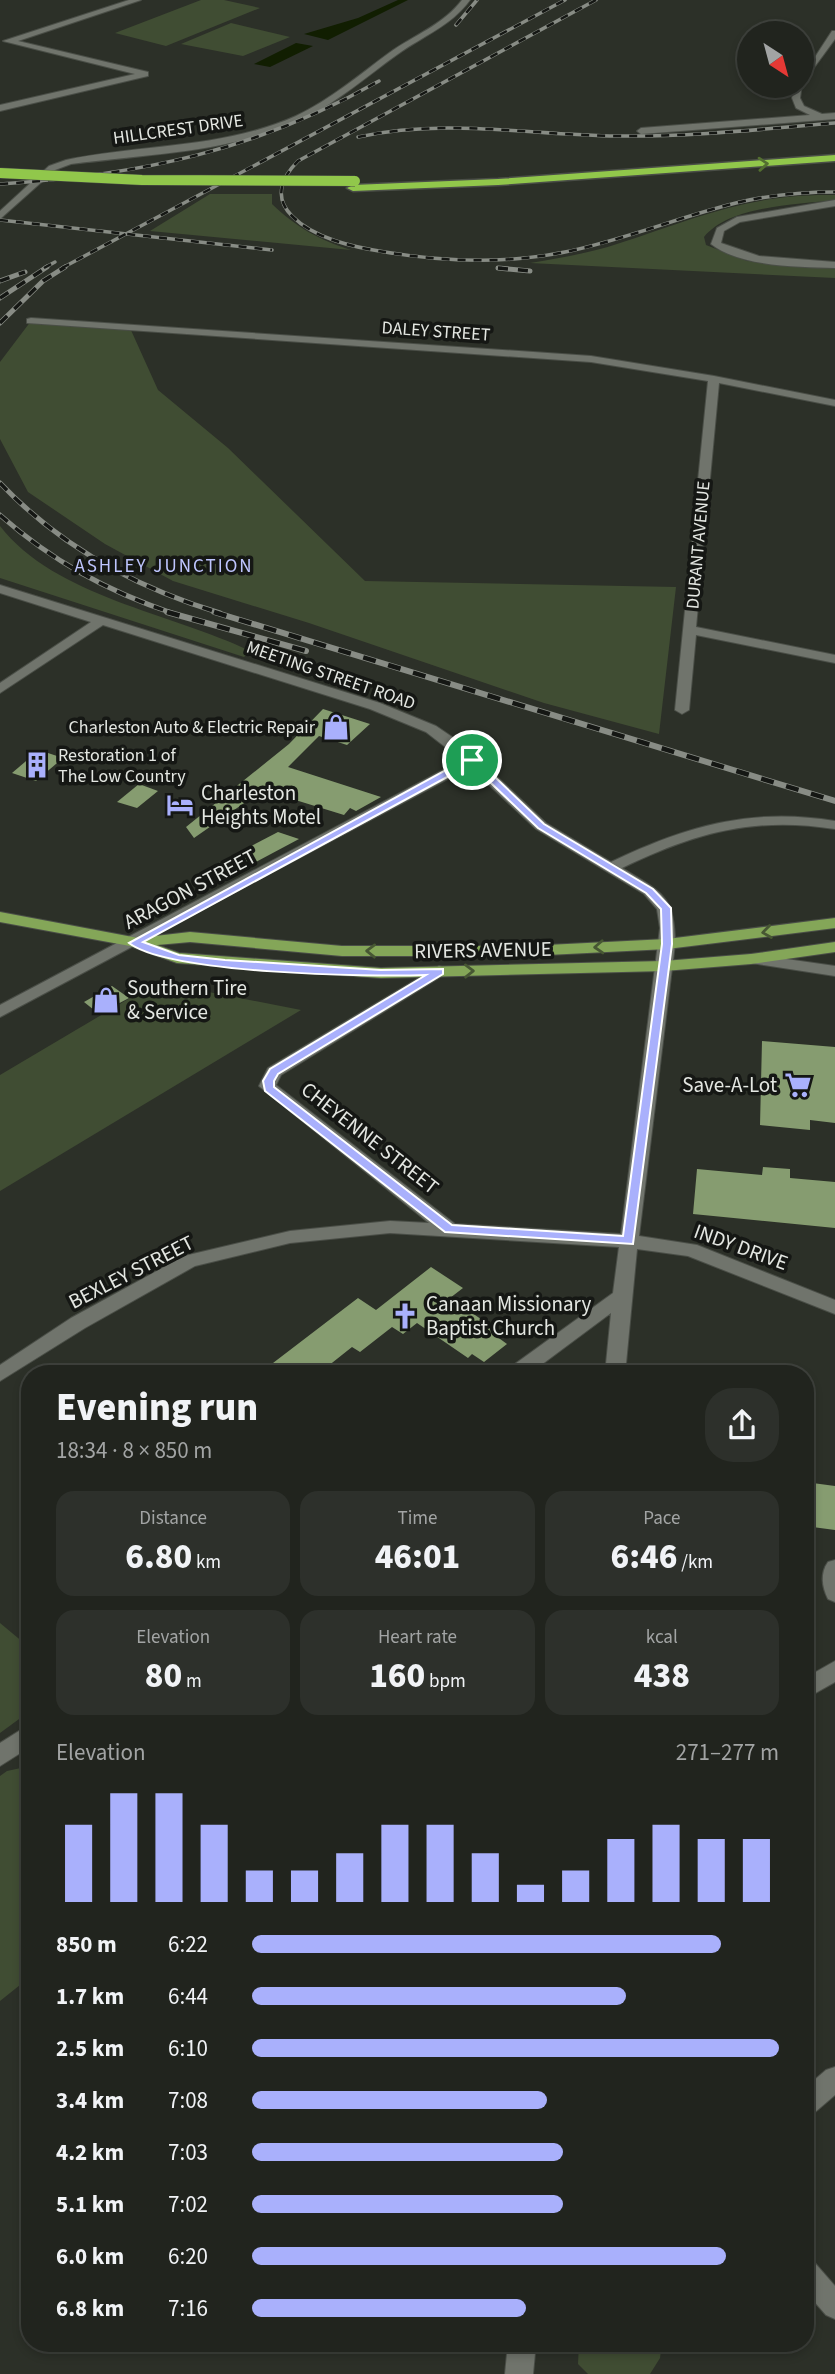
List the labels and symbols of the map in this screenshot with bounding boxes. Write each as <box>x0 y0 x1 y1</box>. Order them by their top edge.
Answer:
north arrow <box>737 21 814 98</box>
street label: HILLCREST DRIVE <box>112 108 245 151</box>
one-way arrow <box>758 156 769 171</box>
street label: DALEY STREET <box>381 315 491 348</box>
street label: DURANT AVENUE <box>680 480 717 610</box>
district label: ASHLEY JUNCTION <box>74 553 254 580</box>
street label: MEETING STREET ROAD <box>243 635 419 716</box>
shop icon: Charleston Auto & Electric Repair <box>321 712 351 742</box>
place label: Charleston Auto & Electric Repair <box>69 715 316 740</box>
pin <box>442 730 502 790</box>
place label: Restoration 1 of The Low Country <box>58 743 186 789</box>
building icon: Restoration 1 of The Low Country <box>22 750 52 780</box>
place label: Charleston Heights Motel <box>201 778 321 832</box>
hotel icon: Charleston Heights Motel <box>165 790 195 820</box>
street label: ARAGON STREET <box>118 841 262 937</box>
one-way arrow <box>762 925 773 940</box>
street label: RIVERS AVENUE <box>414 934 552 966</box>
one-way arrow <box>593 940 604 955</box>
one-way arrow <box>366 943 376 959</box>
one-way arrow <box>463 963 474 978</box>
place label: Southern Tire & Service <box>127 973 247 1027</box>
shop icon: Southern Tire & Service <box>91 985 121 1015</box>
place label: Save-A-Lot <box>682 1070 777 1100</box>
supermarket icon: Save-A-Lot <box>783 1070 813 1100</box>
street label: CHEYENNE STREET <box>295 1075 445 1201</box>
street label: INDY DRIVE <box>690 1216 792 1278</box>
street label: BEXLEY STREET <box>63 1228 199 1316</box>
place label: Canaan Missionary Baptist Church <box>426 1289 591 1343</box>
church icon: Canaan Missionary Baptist Church <box>390 1301 420 1331</box>

